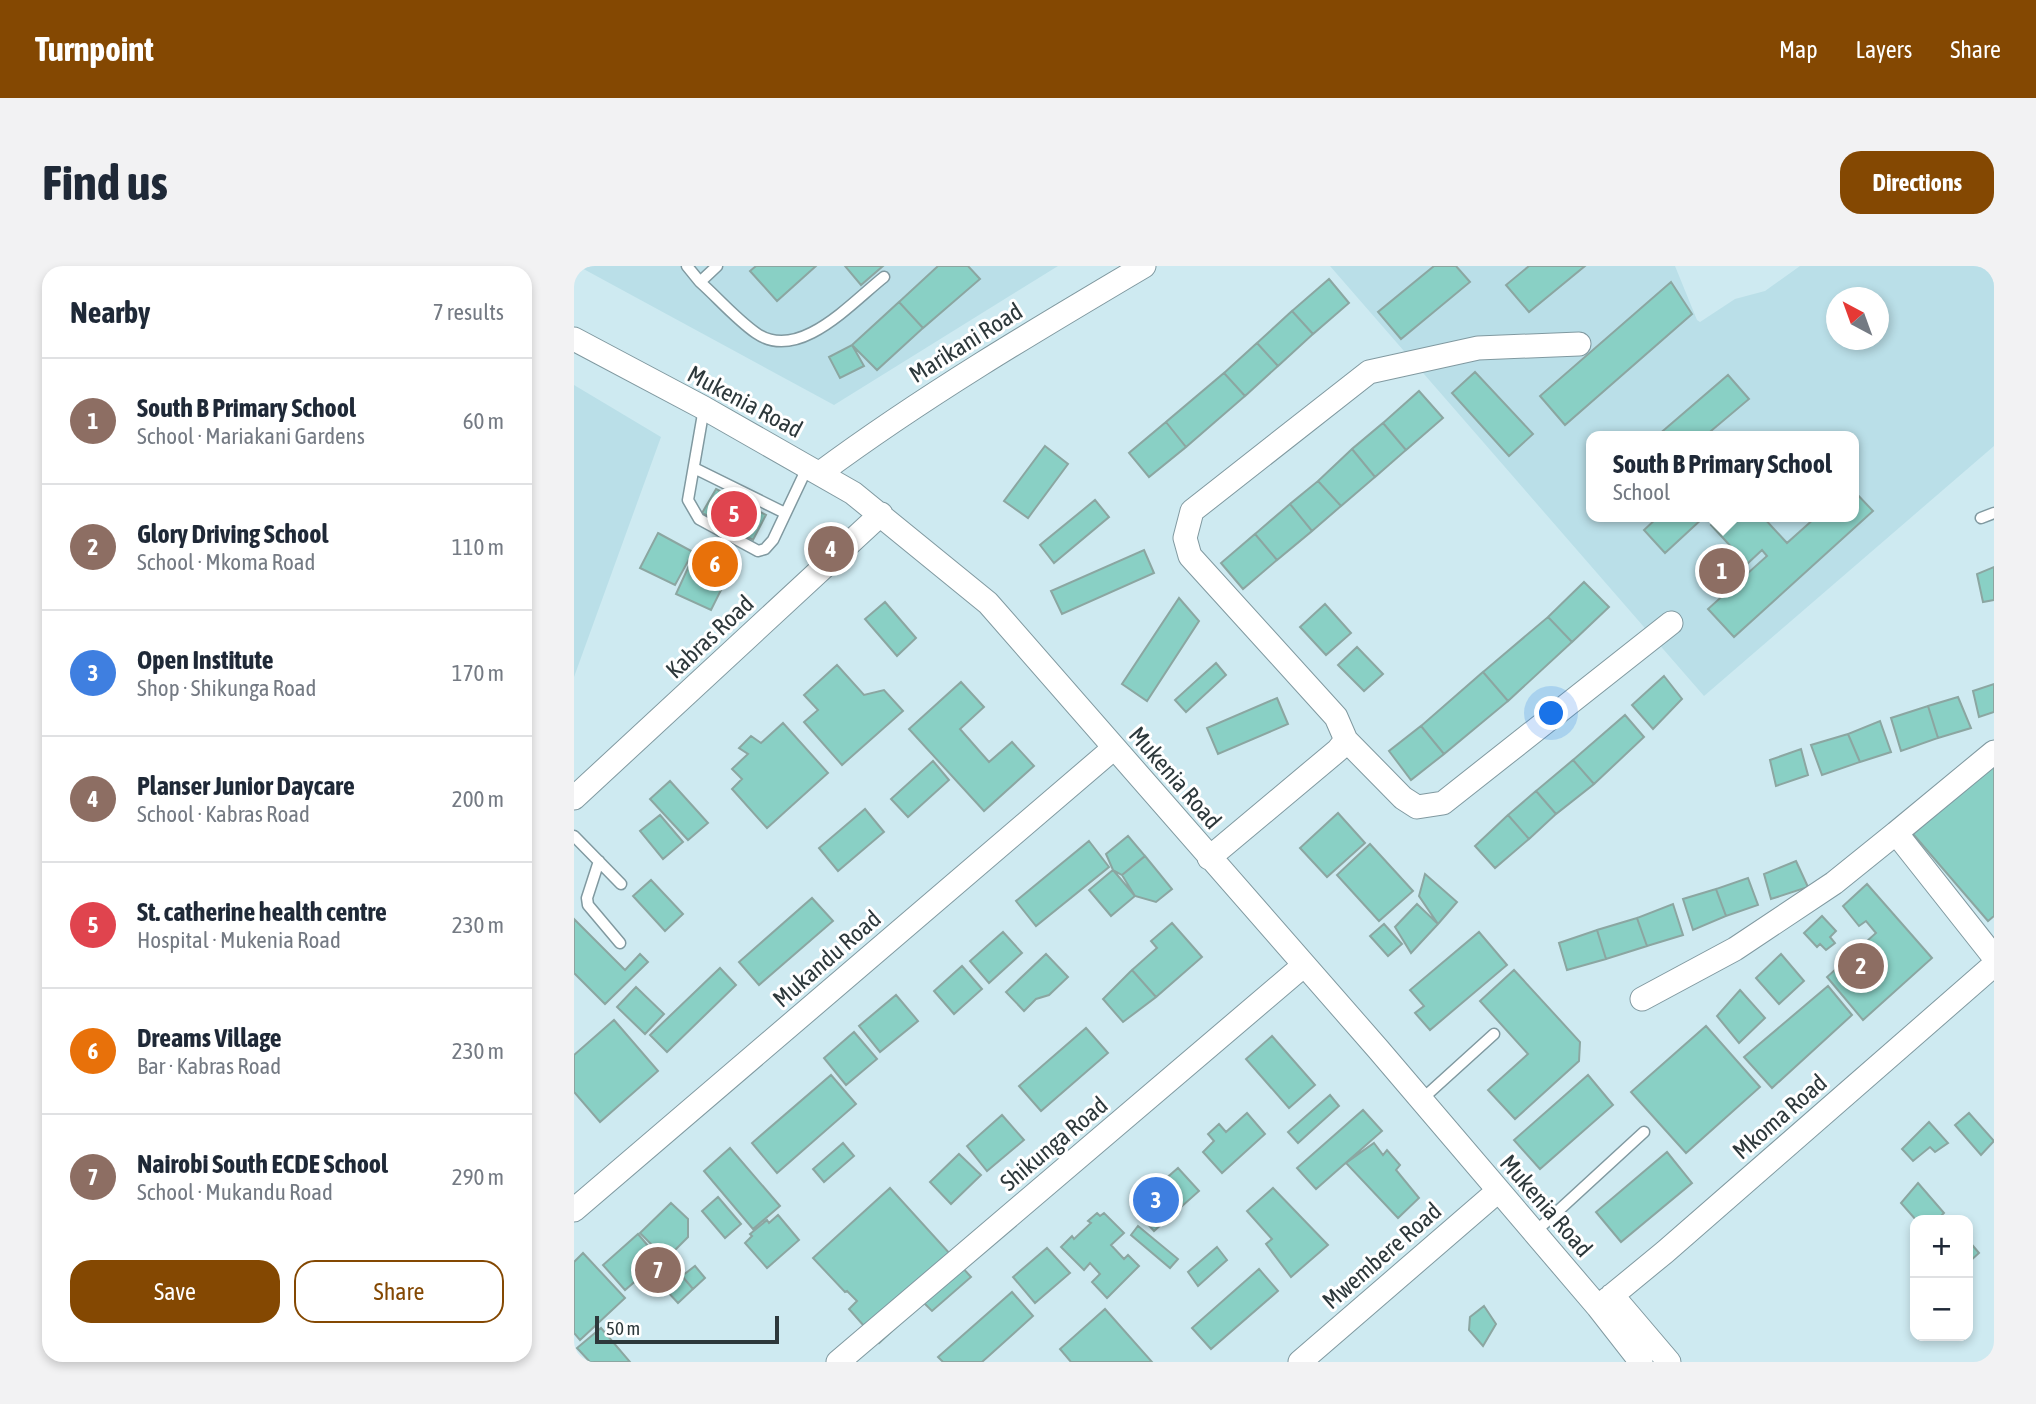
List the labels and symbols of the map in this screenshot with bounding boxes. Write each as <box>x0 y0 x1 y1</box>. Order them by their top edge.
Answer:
north arrow <box>1826 287 1889 350</box>
street label: Marikani Road <box>904 297 1027 388</box>
street label: Mukenia Road <box>683 360 807 443</box>
pin: 5 <box>711 488 757 540</box>
pin: 4 <box>808 523 854 575</box>
pin: 6 <box>692 538 738 590</box>
pin: 1 <box>1699 545 1745 597</box>
street label: Kabras Road <box>661 590 759 684</box>
your location <box>1534 696 1568 730</box>
street label: Mukenia Road <box>1124 721 1227 834</box>
street label: Mukandu Road <box>768 905 886 1012</box>
pin: 2 <box>1838 940 1884 992</box>
street label: Mkoma Road <box>1727 1069 1832 1165</box>
street label: Shikunga Road <box>995 1091 1113 1196</box>
street label: Mukenia Road <box>1495 1149 1598 1262</box>
pin: 3 <box>1133 1174 1179 1226</box>
street label: Mwembere Road <box>1317 1197 1446 1314</box>
pin: 7 <box>635 1244 681 1296</box>
scale bar <box>595 1313 779 1345</box>

